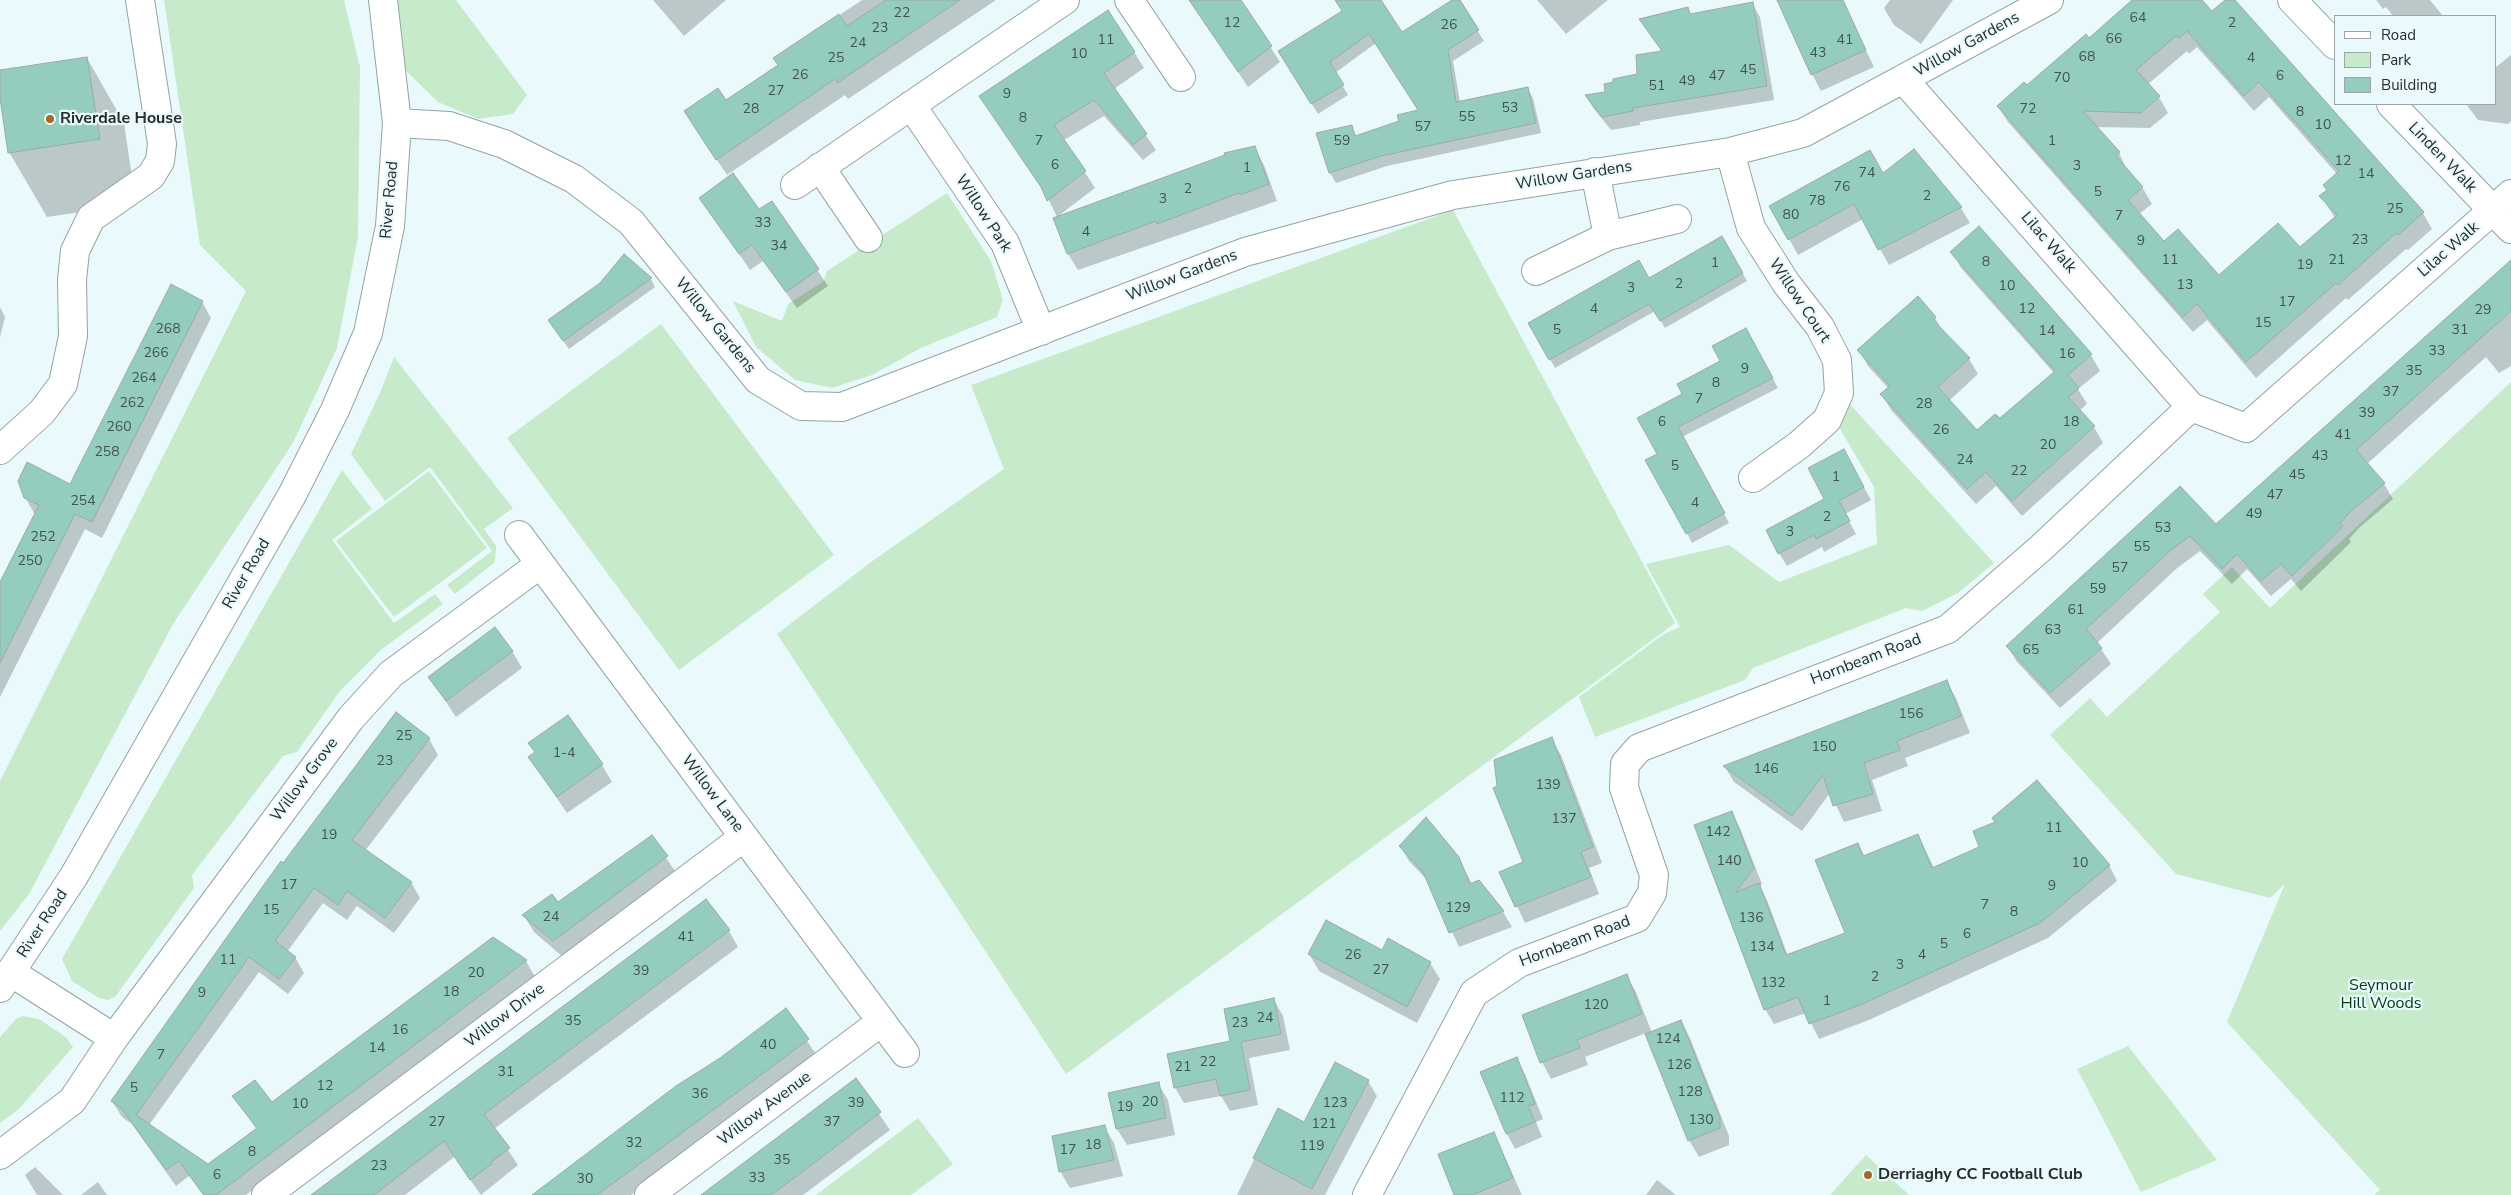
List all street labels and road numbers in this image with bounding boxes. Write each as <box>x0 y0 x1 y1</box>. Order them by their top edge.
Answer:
street label: Willow Gardens <box>1911 8 2023 82</box>
street label: Linden Walk <box>2404 119 2480 197</box>
street label: Willow Gardens <box>1515 157 1633 195</box>
street label: River Road <box>377 160 403 240</box>
street label: Willow Park <box>951 171 1015 257</box>
street label: Lilac Walk <box>2016 208 2080 278</box>
street label: Lilac Walk <box>2414 218 2484 282</box>
street label: Willow Gardens <box>1124 246 1240 306</box>
street label: Willow Court <box>1764 255 1834 347</box>
street label: Willow Gardens <box>671 274 759 378</box>
street label: River Road <box>219 535 275 613</box>
street label: Hornbeam Road <box>1808 630 1924 690</box>
street label: Willow Grove <box>267 734 343 826</box>
street label: Willow Lane <box>677 752 747 836</box>
street label: River Road <box>14 886 72 962</box>
street label: Hornbeam Road <box>1517 912 1633 972</box>
street label: Willow Drive <box>461 980 549 1052</box>
street label: Willow Avenue <box>715 1068 815 1150</box>

